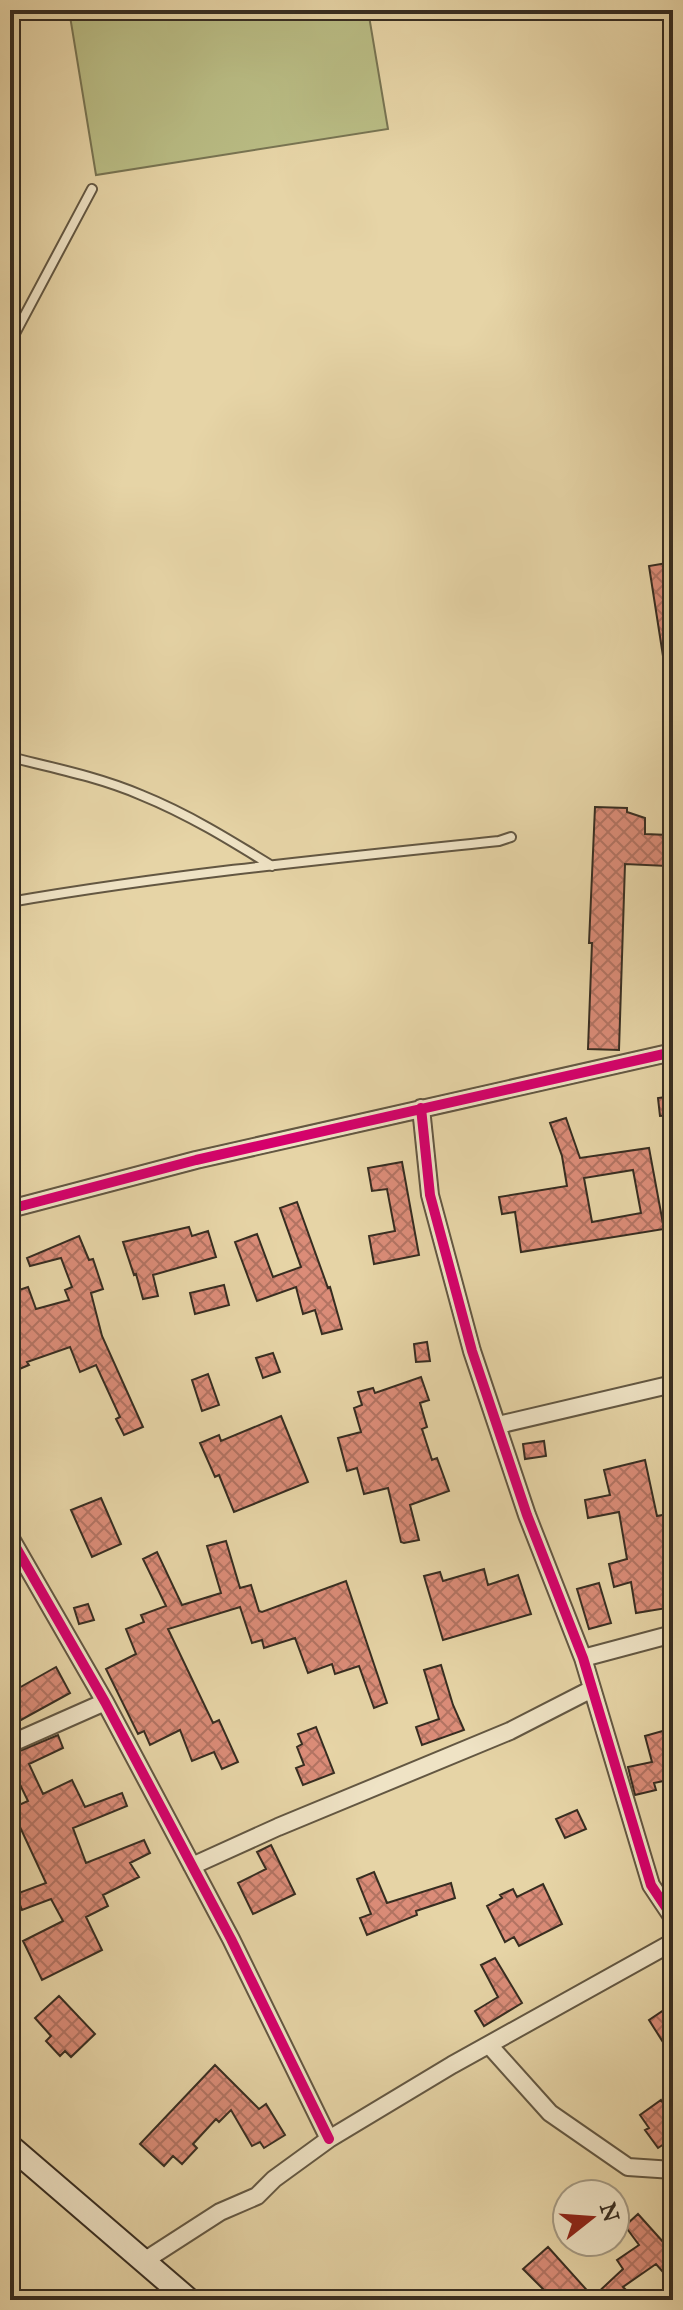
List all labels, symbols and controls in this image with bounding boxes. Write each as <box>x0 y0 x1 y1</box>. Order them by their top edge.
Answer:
north arrow <box>551 2178 631 2258</box>
text: N <box>594 2199 625 2225</box>

